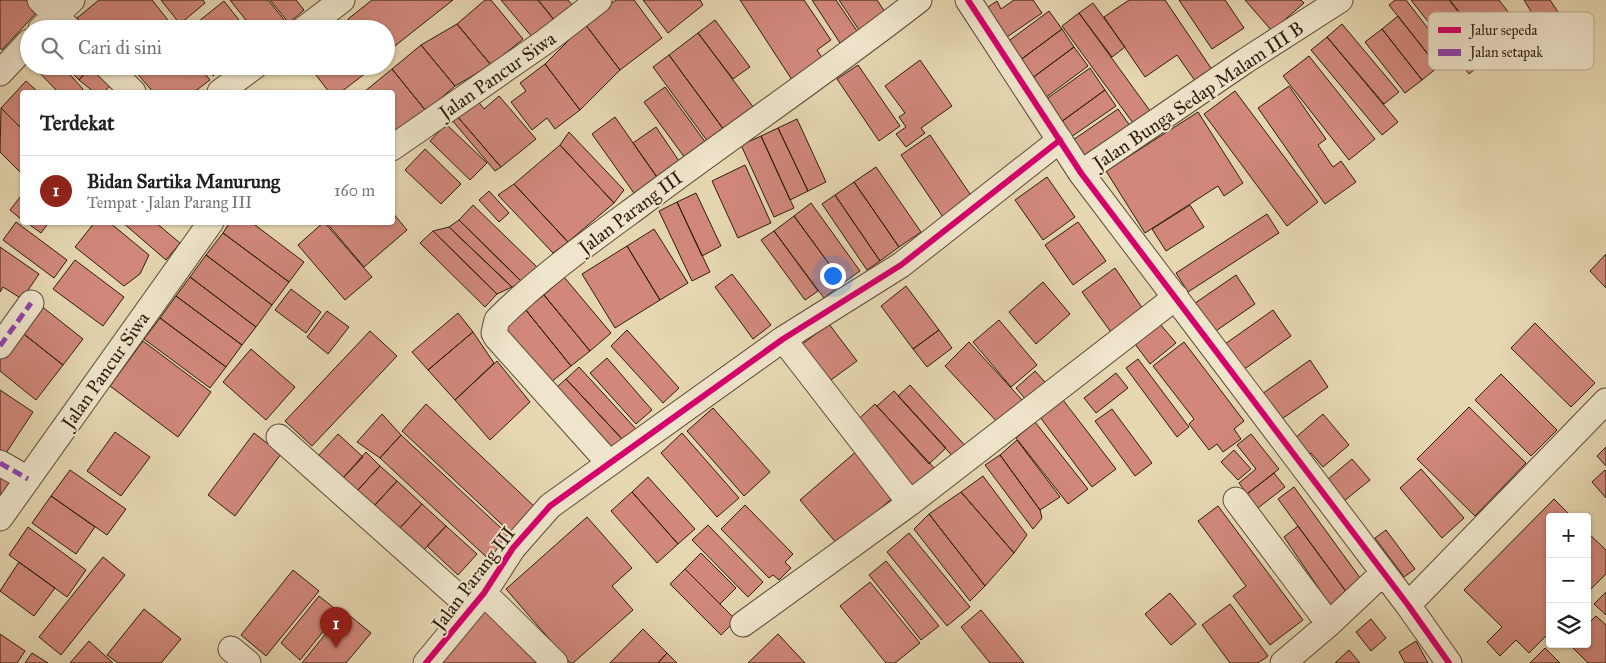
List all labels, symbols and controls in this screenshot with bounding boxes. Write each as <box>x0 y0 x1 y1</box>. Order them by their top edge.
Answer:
legend <box>1428 12 1594 70</box>
street label: Jalan Bunga Sedap Malam III B <box>1087 16 1308 176</box>
search box <box>20 20 395 75</box>
text: Jalur sepeda <box>1468 22 1537 40</box>
street label: Jalan Pancur Siwa <box>433 26 562 126</box>
icon: search <box>38 34 66 62</box>
text: Cari di sini <box>78 36 162 59</box>
text: Jalan setapak <box>1468 44 1543 62</box>
text: Terdekat <box>40 110 114 136</box>
street label: Jalan Parang III <box>572 166 687 261</box>
text: Bidan Sartika Manurung <box>87 170 280 193</box>
text: 1 <box>53 181 59 200</box>
text: 160 m <box>334 181 375 200</box>
text: Tempat · Jalan Parang III <box>87 193 252 212</box>
your location <box>820 263 846 289</box>
street label: Jalan Pancur Siwa <box>55 307 156 435</box>
map controls <box>1546 513 1591 648</box>
button: + <box>1546 513 1591 558</box>
street label: Jalan Parang III <box>426 522 521 637</box>
button: − <box>1546 558 1591 603</box>
button: layers <box>1546 603 1591 648</box>
pin: 1 <box>320 607 352 648</box>

